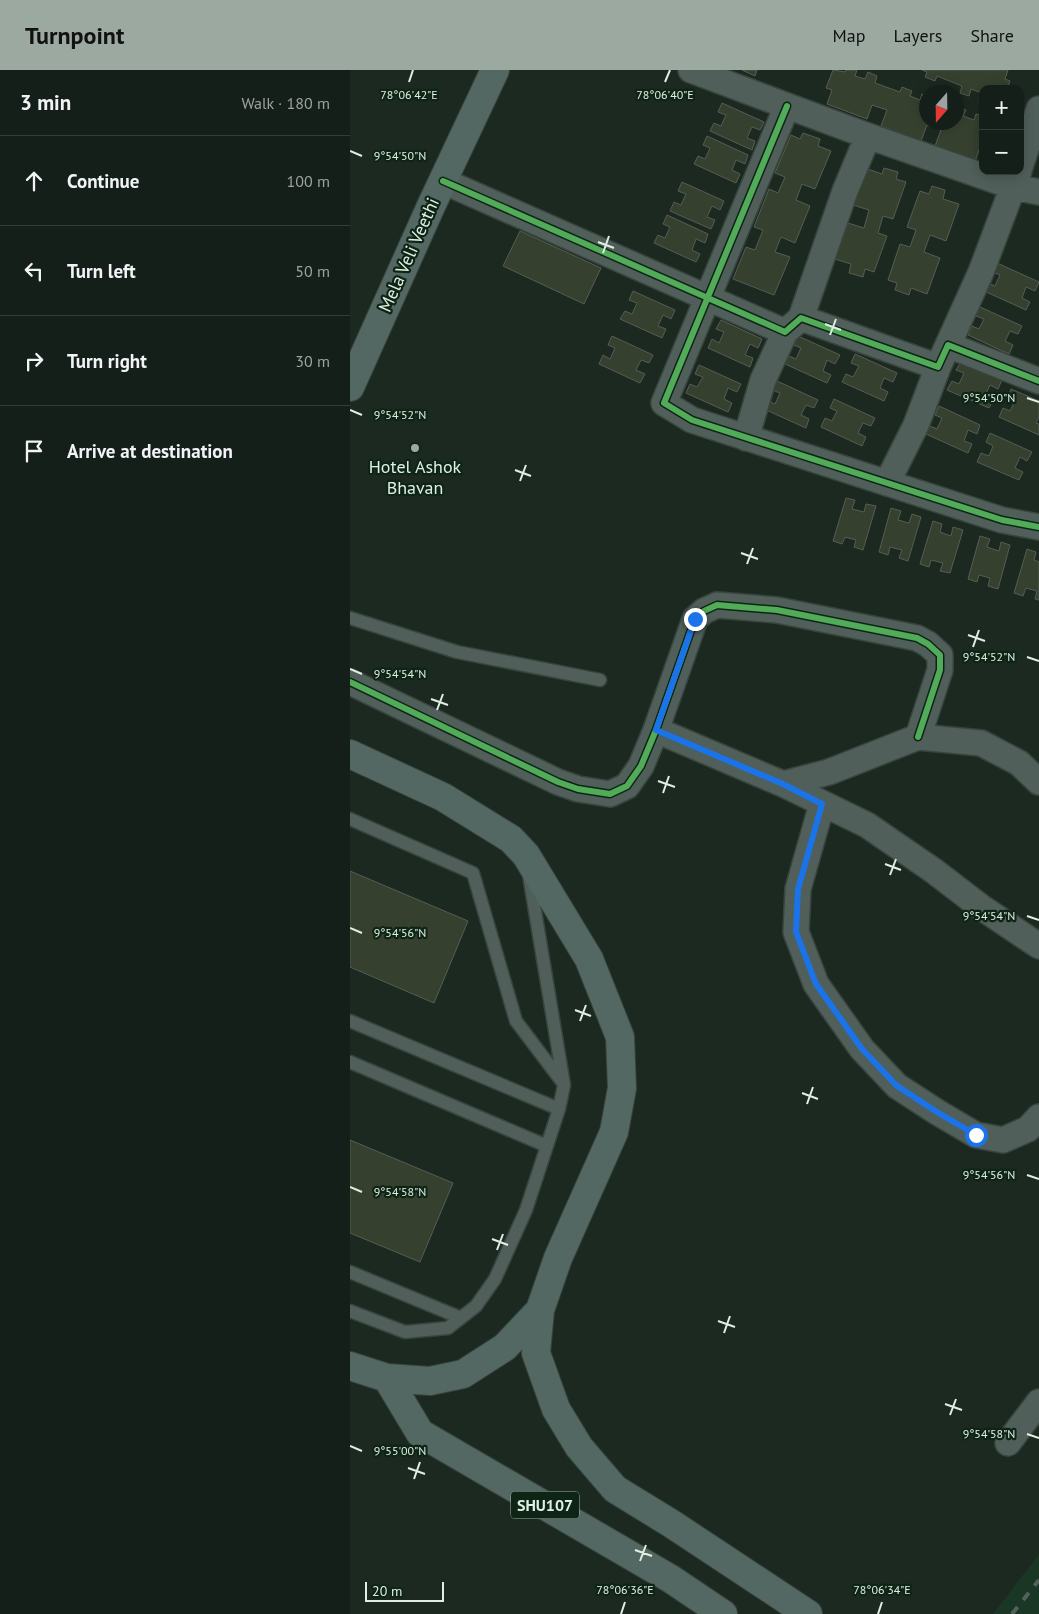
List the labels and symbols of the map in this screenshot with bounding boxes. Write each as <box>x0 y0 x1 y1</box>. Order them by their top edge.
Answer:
north arrow <box>919 85 964 130</box>
text: 78°06'42"E <box>380 87 438 102</box>
text: 78°06'40"E <box>636 87 694 102</box>
text: 9°54'50"N <box>374 148 426 163</box>
street label: Mela Veli Veethi <box>373 194 444 315</box>
text: 9°54'50"N <box>963 390 1015 405</box>
text: 9°54'52"N <box>374 407 426 422</box>
marker: Hotel Ashok Bhavan <box>409 442 421 454</box>
place label: Hotel Ashok Bhavan <box>369 455 462 499</box>
route end <box>684 608 707 631</box>
text: 9°54'52"N <box>963 649 1015 664</box>
text: 9°54'54"N <box>374 666 426 681</box>
text: 9°54'54"N <box>963 908 1015 923</box>
text: 9°54'56"N <box>374 925 426 940</box>
route start <box>965 1124 988 1147</box>
text: 9°54'56"N <box>963 1167 1015 1182</box>
text: 9°54'58"N <box>374 1184 426 1199</box>
text: 9°54'58"N <box>963 1426 1015 1441</box>
text: 9°55'00"N <box>374 1443 426 1458</box>
road number: SHU107 <box>511 1492 579 1518</box>
scale bar <box>365 1579 444 1602</box>
text: 78°06'36"E <box>596 1582 654 1597</box>
text: 78°06'34"E <box>853 1582 911 1597</box>

